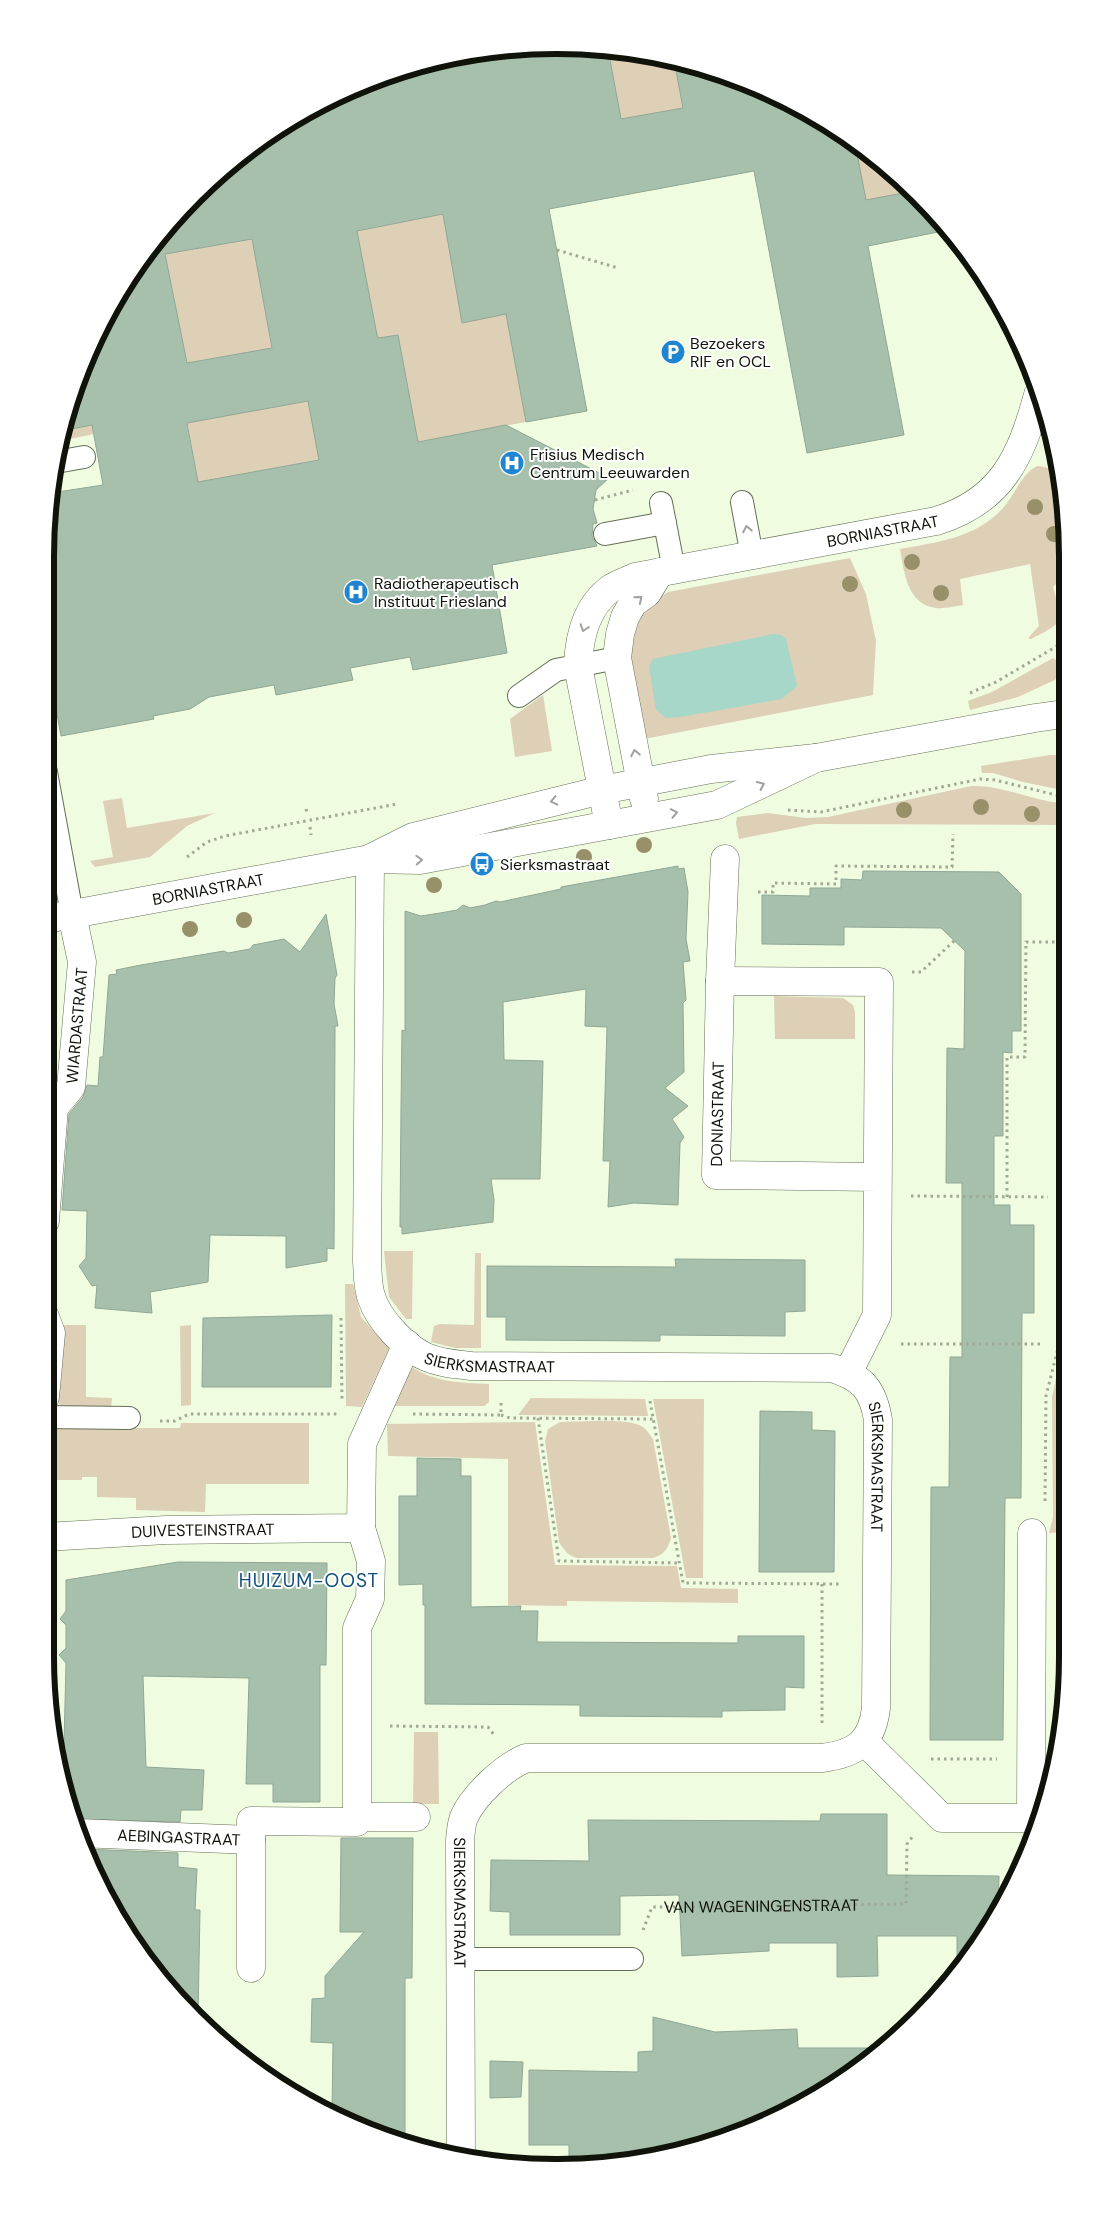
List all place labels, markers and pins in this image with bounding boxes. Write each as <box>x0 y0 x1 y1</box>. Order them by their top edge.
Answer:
place label: Bezoekers RIF en OCL <box>690 333 771 372</box>
parking icon: Bezoekers RIF en OCL <box>660 339 686 365</box>
place label: Frisius Medisch Centrum Leeuwarden <box>530 444 690 483</box>
hospital icon: Frisius Medisch Centrum Leeuwarden <box>499 450 525 476</box>
place label: Radiotherapeutisch Instituut Friesland <box>374 573 519 612</box>
hospital icon: Radiotherapeutisch Instituut Friesland <box>343 579 369 605</box>
bus stop icon: Sierksmastraat <box>469 851 495 877</box>
place label: Sierksmastraat <box>500 854 610 875</box>

